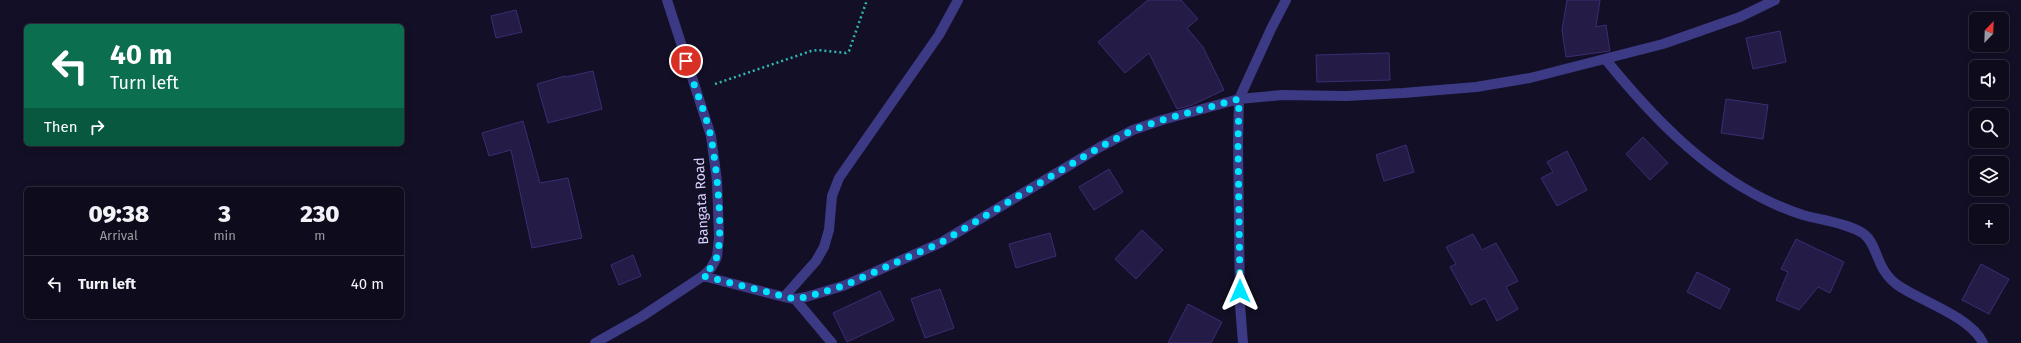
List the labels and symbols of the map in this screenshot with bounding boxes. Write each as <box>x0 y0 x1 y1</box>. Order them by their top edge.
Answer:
north arrow <box>1969 12 2009 52</box>
pin <box>669 44 703 78</box>
street label: Bangata Road <box>691 157 712 245</box>
position arrow <box>1219 270 1261 312</box>

